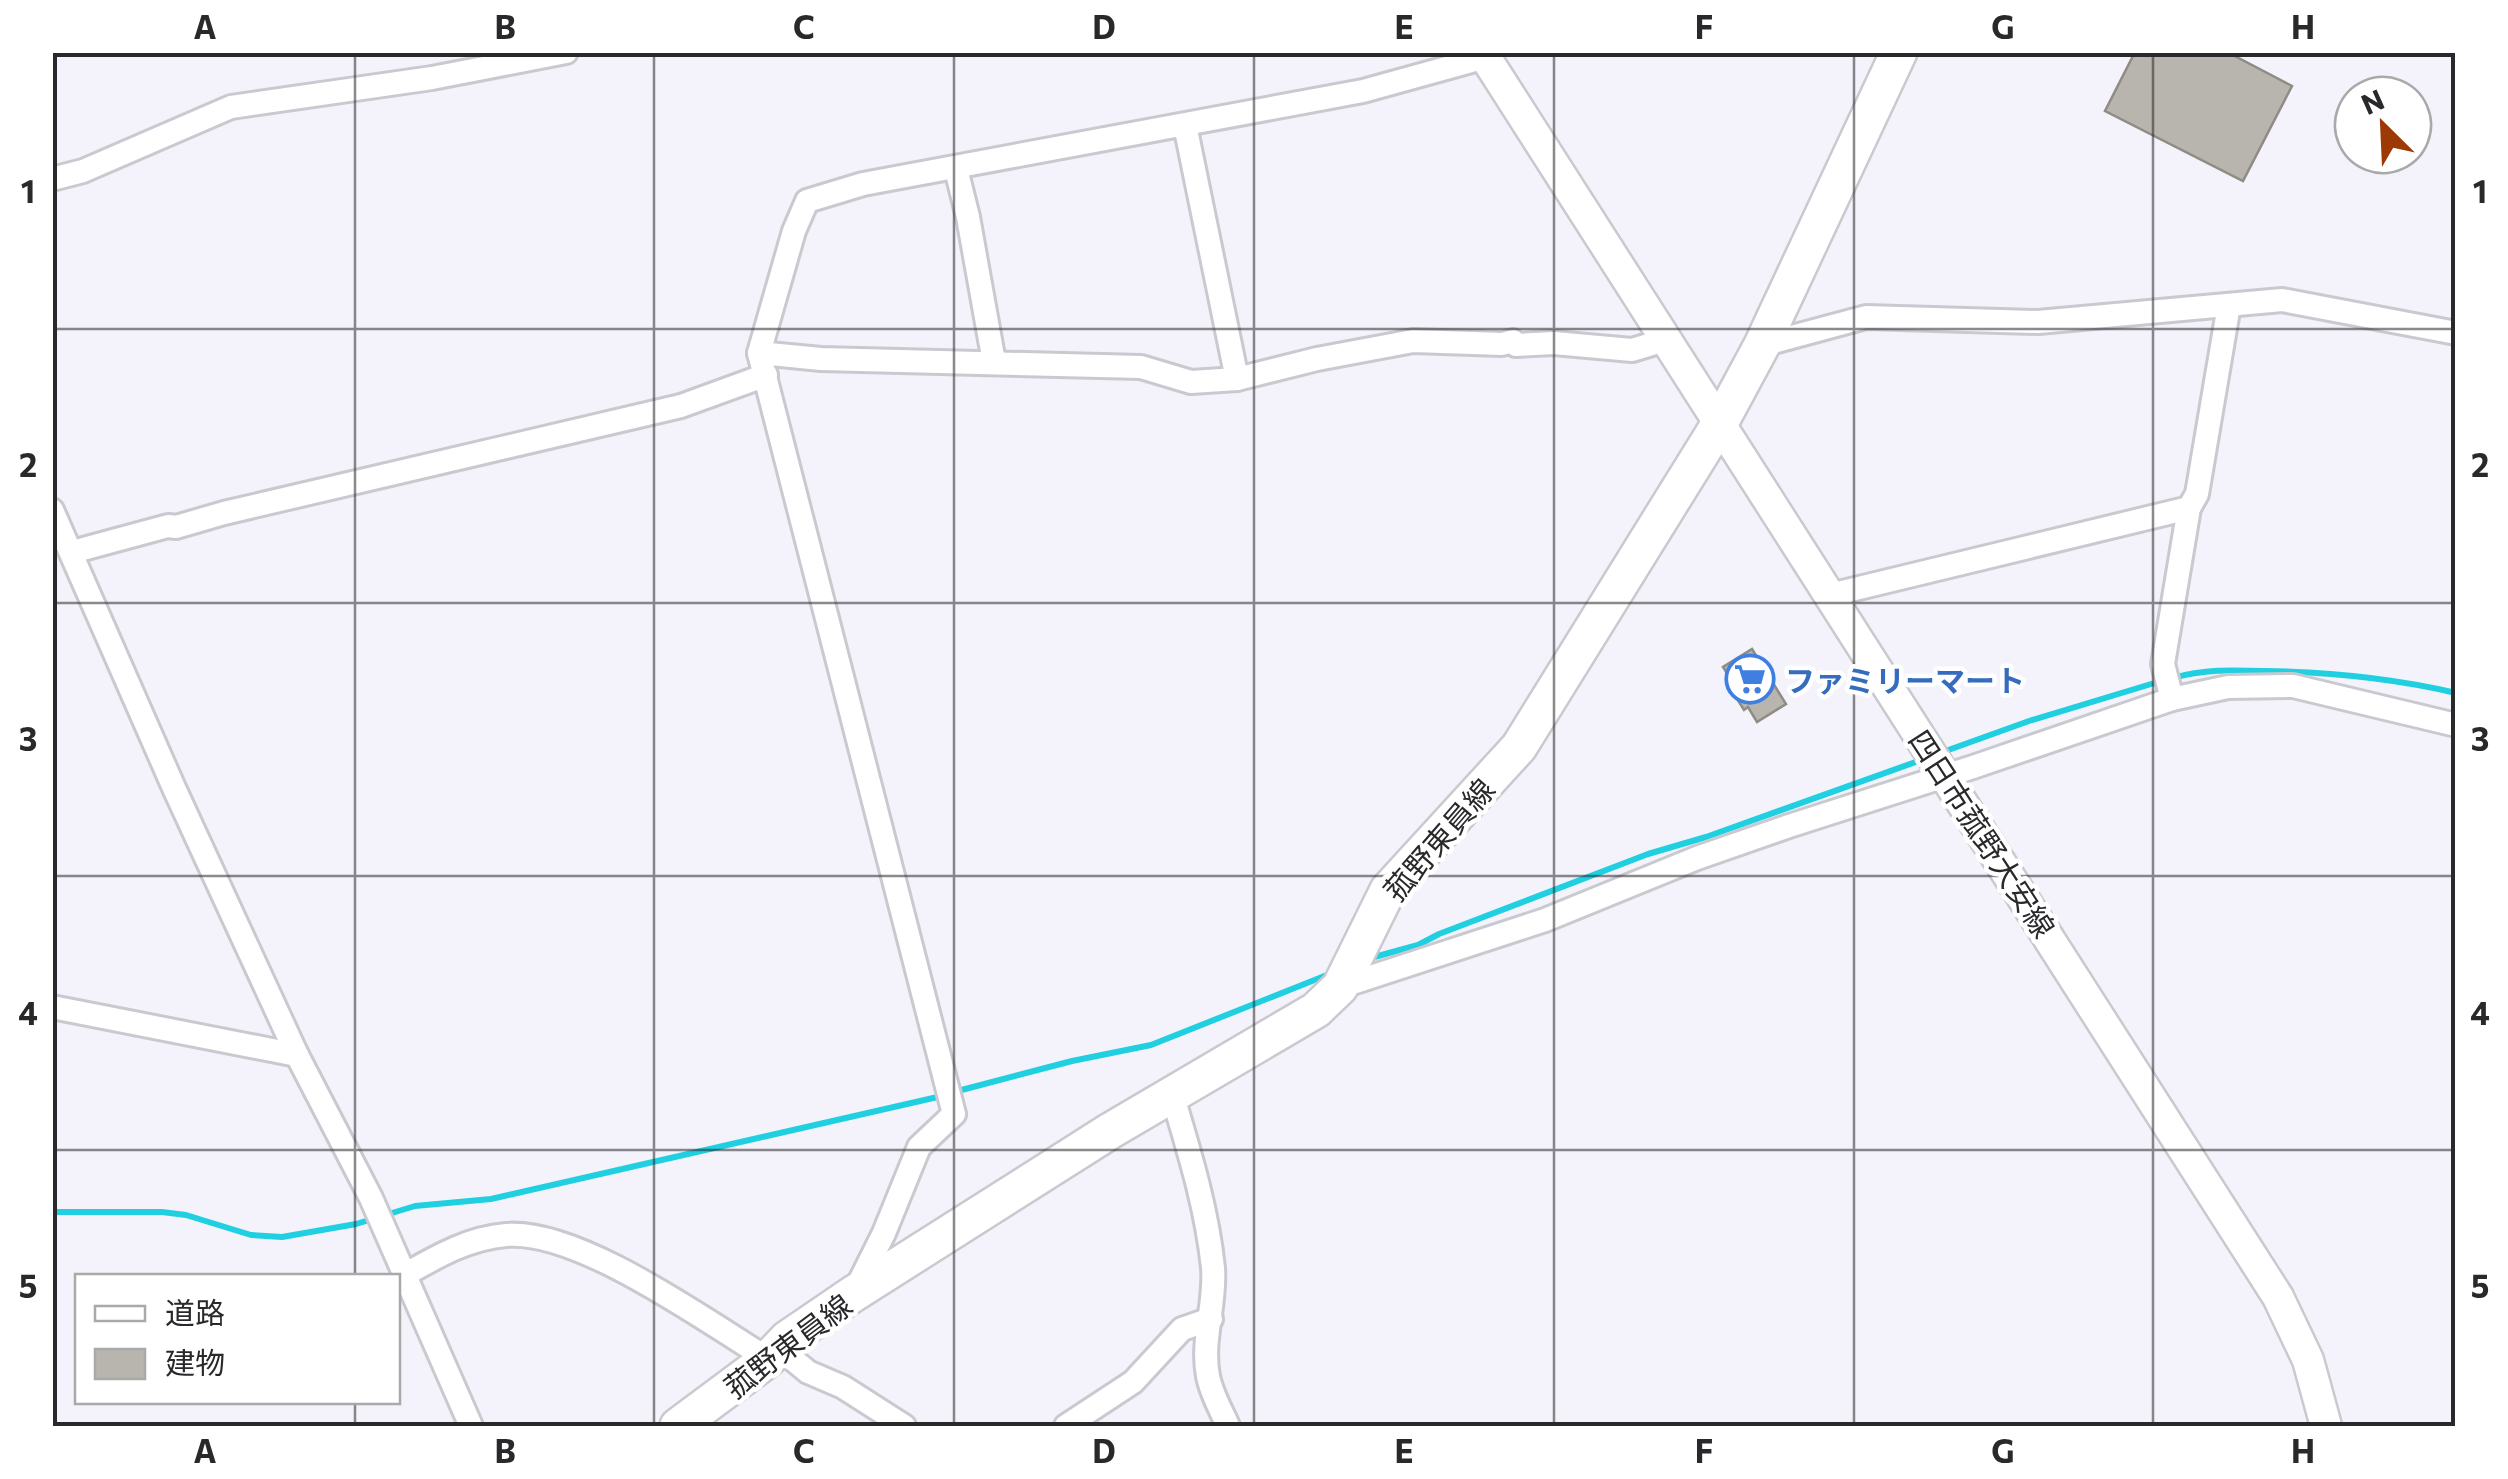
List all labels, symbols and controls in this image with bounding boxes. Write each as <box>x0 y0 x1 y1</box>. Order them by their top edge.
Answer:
text: A <box>194 6 217 46</box>
text: B <box>494 6 516 46</box>
text: C <box>793 6 815 46</box>
text: D <box>1092 6 1116 46</box>
text: E <box>1394 6 1414 46</box>
text: F <box>1695 6 1713 46</box>
text: G <box>1991 6 2015 46</box>
text: H <box>2291 6 2315 46</box>
north arrow <box>2333 75 2433 175</box>
text: N <box>2356 81 2389 121</box>
text: 1 <box>21 170 35 210</box>
text: 1 <box>2473 170 2487 210</box>
text: 2 <box>19 444 37 484</box>
text: 2 <box>2471 444 2489 484</box>
supermarket icon: ファミリーマート <box>1724 653 1776 705</box>
place label: ファミリーマート <box>1785 661 2025 698</box>
text: 3 <box>19 718 37 758</box>
text: 3 <box>2471 718 2489 758</box>
street label: 四日市菰野大安線 <box>1902 722 2064 944</box>
street label: 菰野東員線 <box>1375 770 1501 908</box>
text: 4 <box>18 992 38 1032</box>
text: 4 <box>2470 992 2490 1032</box>
text: 5 <box>19 1265 37 1305</box>
text: 5 <box>2471 1265 2489 1305</box>
legend <box>75 1274 400 1404</box>
street label: 菰野東員線 <box>716 1285 858 1405</box>
text: 道路 <box>165 1293 225 1330</box>
text: 建物 <box>165 1343 225 1380</box>
text: A <box>194 1430 217 1470</box>
text: B <box>494 1430 516 1470</box>
text: C <box>793 1430 815 1470</box>
text: D <box>1092 1430 1116 1470</box>
text: E <box>1394 1430 1414 1470</box>
text: F <box>1695 1430 1713 1470</box>
text: G <box>1991 1430 2015 1470</box>
text: H <box>2291 1430 2315 1470</box>

